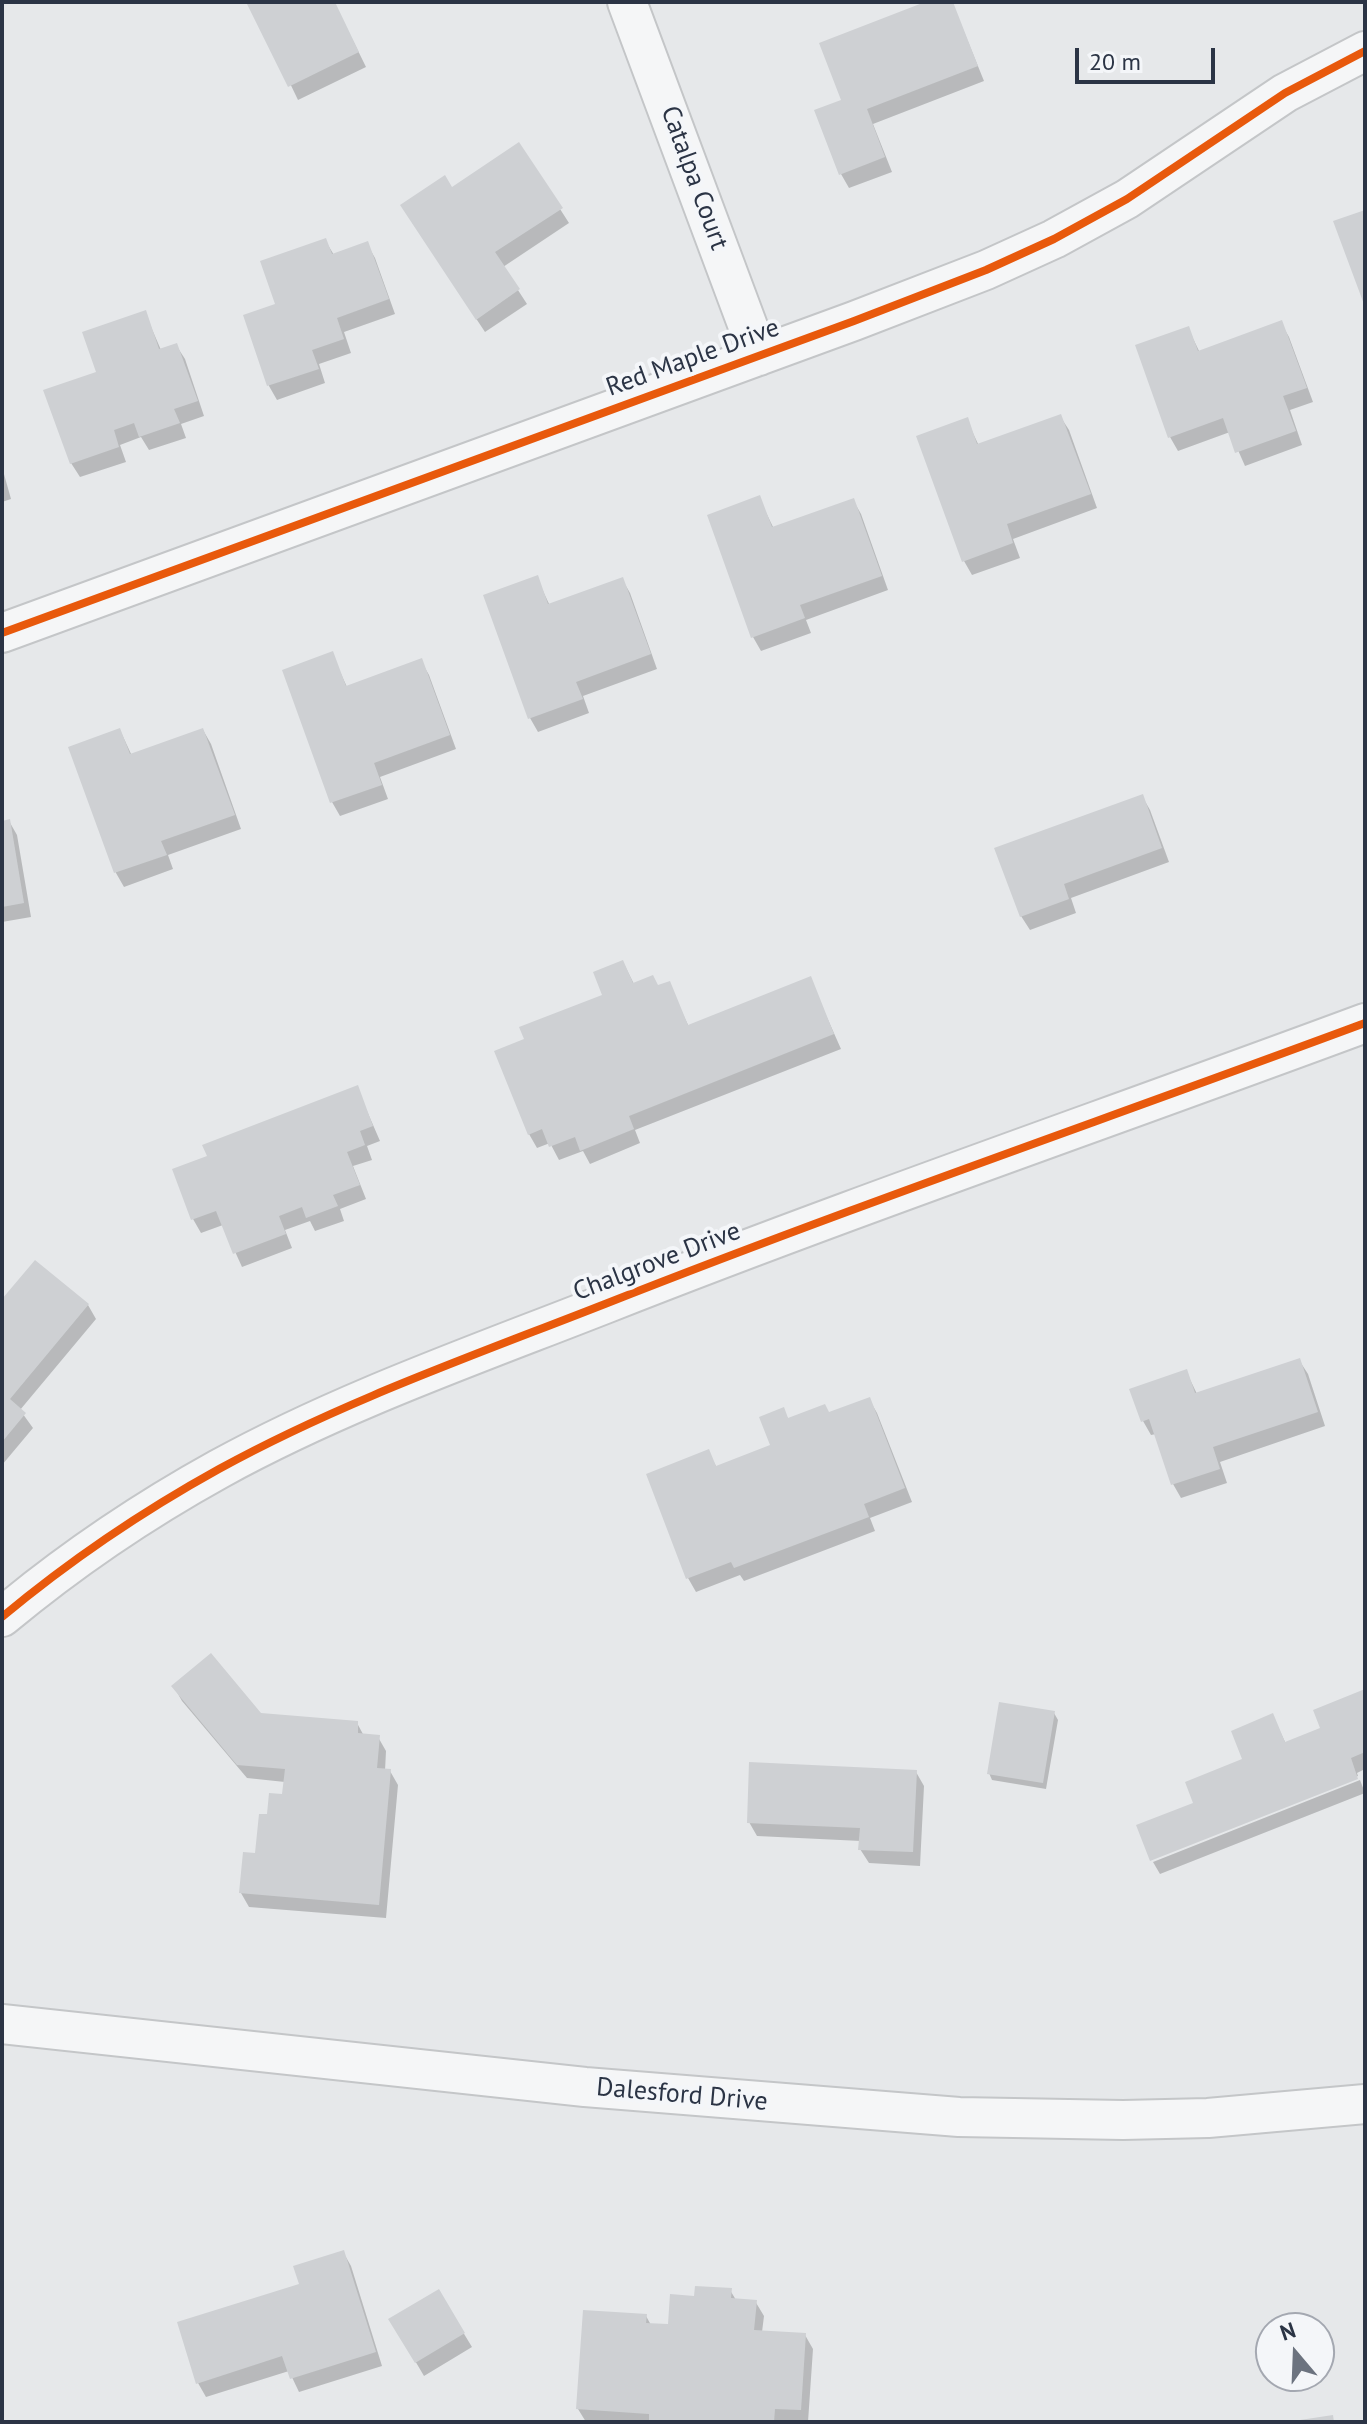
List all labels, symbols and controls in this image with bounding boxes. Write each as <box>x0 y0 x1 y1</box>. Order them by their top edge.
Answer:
scale bar <box>1079 32 1219 82</box>
text: 20 m <box>1089 46 1141 77</box>
street label: Catalpa Court <box>654 102 734 254</box>
street label: Red Maple Drive <box>602 312 784 404</box>
street label: Chalgrove Drive <box>569 1216 745 1308</box>
street label: Dalesford Drive <box>595 2072 769 2118</box>
north arrow <box>1255 2312 1335 2392</box>
text: N <box>1276 2316 1299 2347</box>

